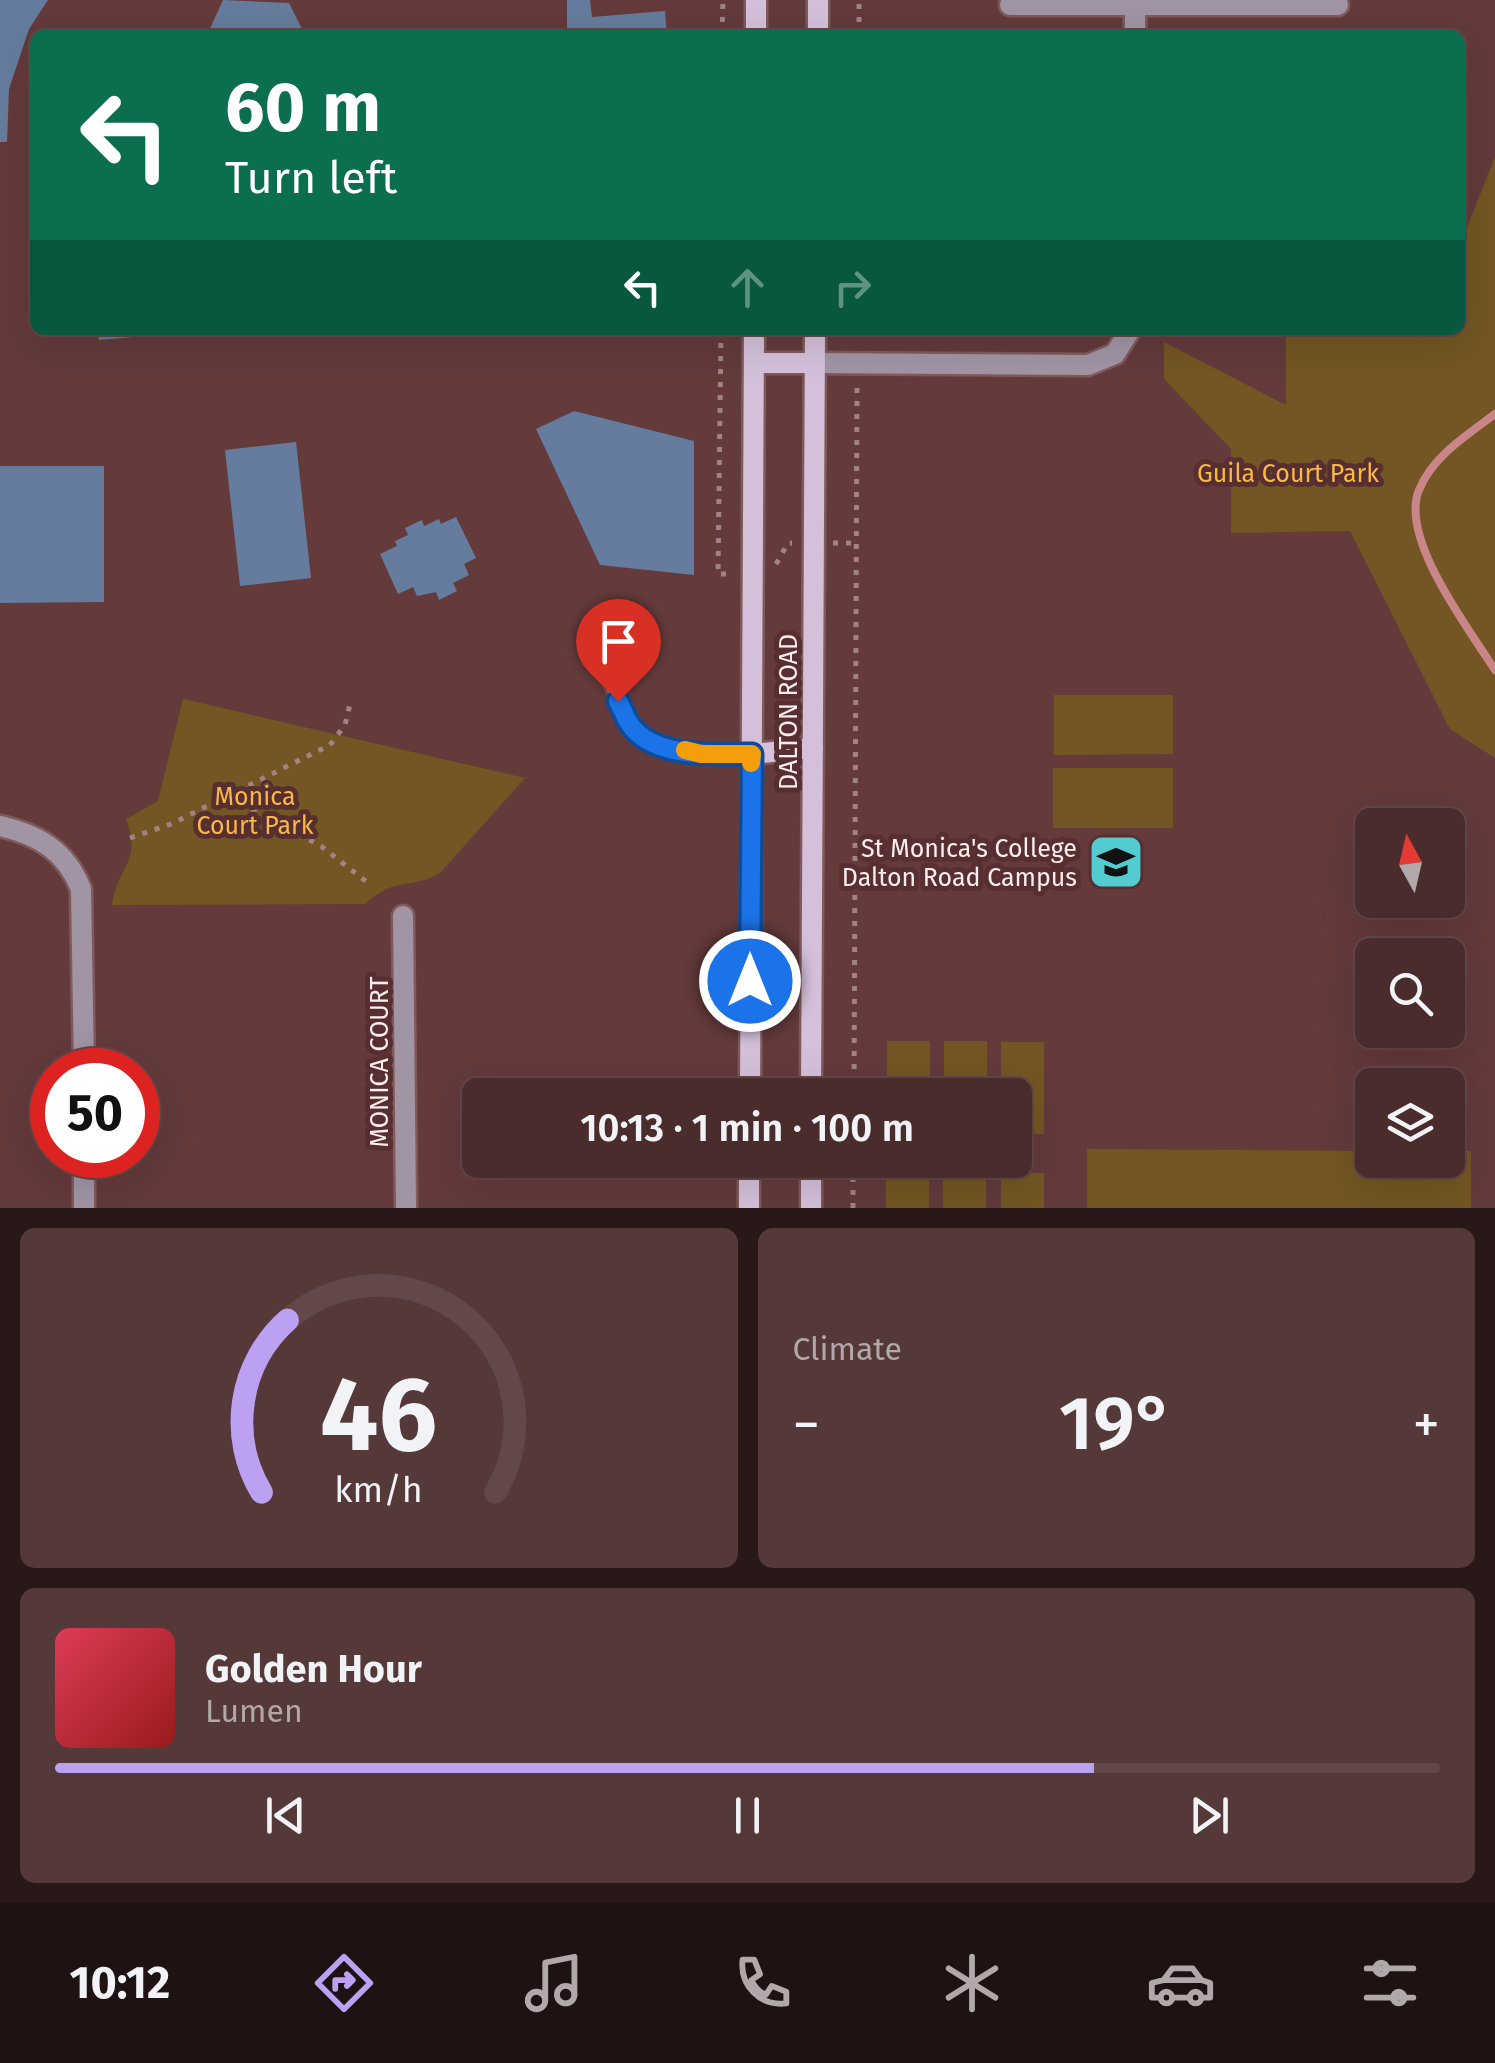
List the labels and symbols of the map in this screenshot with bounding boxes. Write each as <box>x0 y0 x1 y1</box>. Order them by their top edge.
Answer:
park label: Guila Court Park <box>1197 459 1379 489</box>
pin <box>576 599 661 702</box>
street label: DALTON ROAD <box>774 634 804 790</box>
park label: Monica Court Park <box>196 782 314 841</box>
north arrow <box>1355 808 1465 918</box>
school or university icon: St Monica's College Dalton Road Campus <box>1086 832 1146 892</box>
place label: St Monica's College Dalton Road Campus <box>842 834 1077 893</box>
position arrow <box>698 929 802 1033</box>
street label: MONICA COURT <box>365 977 395 1147</box>
speed limit sign: 50 <box>30 1048 160 1178</box>

